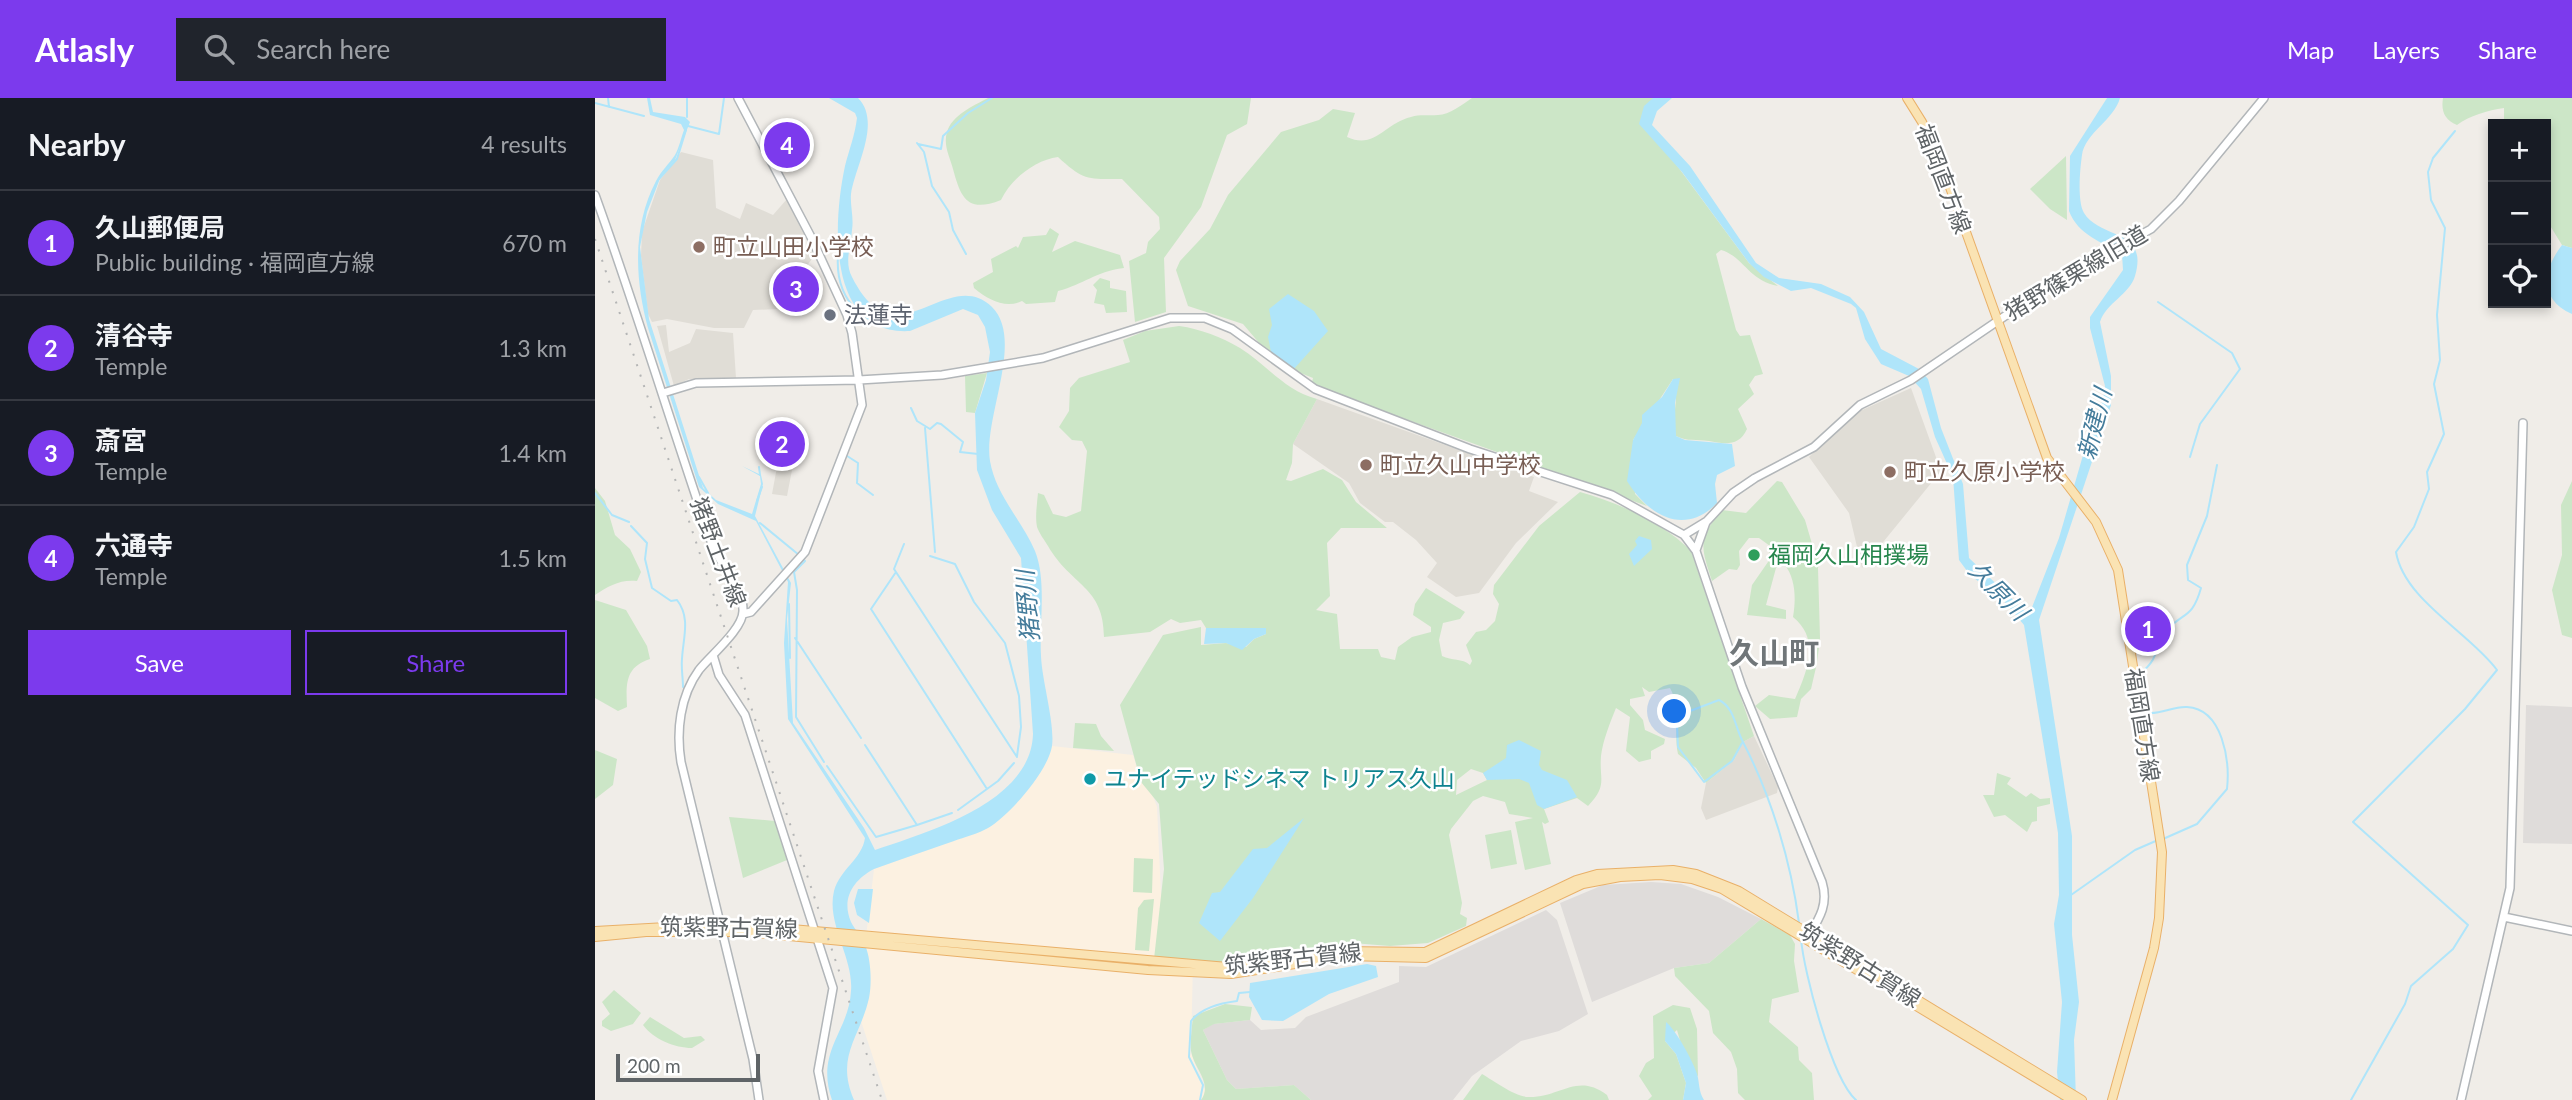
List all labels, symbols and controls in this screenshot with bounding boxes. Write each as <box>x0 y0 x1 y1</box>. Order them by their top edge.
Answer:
search box <box>176 18 666 81</box>
text: Atlasly <box>35 29 134 69</box>
icon: search <box>200 30 238 68</box>
text: Search here <box>256 33 390 65</box>
text: Map <box>2287 35 2334 64</box>
text: Layers <box>2372 35 2440 64</box>
text: Share <box>2478 35 2537 64</box>
pin: 4 <box>764 119 810 171</box>
map controls <box>2488 119 2551 308</box>
button: + <box>2488 119 2551 182</box>
street label: 福岡直方線 <box>1910 120 1978 237</box>
text: Nearby <box>28 126 126 162</box>
text: 4 results <box>481 130 567 158</box>
button: − <box>2488 182 2551 245</box>
text: 久山郵便局 <box>95 211 225 243</box>
street label: 猪野篠栗線旧道 <box>1999 219 2152 326</box>
text: 1 <box>44 229 58 257</box>
text: 670 m <box>502 229 567 257</box>
place label: 町立山田小学校 <box>713 232 874 260</box>
marker: 町立山田小学校 <box>691 239 707 255</box>
button: locate <box>2488 245 2551 308</box>
text: Public building · 福岡直方線 <box>95 248 375 276</box>
pin: 3 <box>773 263 819 315</box>
place label: 法蓮寺 <box>844 300 913 328</box>
marker: 法蓮寺 <box>822 307 838 323</box>
text: 清谷寺 <box>95 319 173 351</box>
text: 2 <box>44 334 58 362</box>
text: 1.3 km <box>498 334 567 362</box>
text: Temple <box>95 352 167 380</box>
water label: 新建川 <box>2071 382 2117 462</box>
pin: 2 <box>759 418 805 470</box>
text: 斎宮 <box>95 424 147 456</box>
text: 3 <box>44 439 58 467</box>
text: 1.4 km <box>498 439 567 467</box>
place label: 町立久山中学校 <box>1380 450 1541 478</box>
text: Temple <box>95 457 167 485</box>
marker: 町立久山中学校 <box>1358 457 1374 473</box>
place label: 町立久原小学校 <box>1904 457 2065 485</box>
marker: 町立久原小学校 <box>1882 464 1898 480</box>
street label: 猪野土井線 <box>685 493 753 610</box>
text: 六通寺 <box>95 529 173 561</box>
place label: 福岡久山相撲場 <box>1768 540 1929 568</box>
text: 4 <box>44 544 58 572</box>
text: 1.5 km <box>498 544 567 572</box>
marker: 福岡久山相撲場 <box>1746 547 1762 563</box>
water label: 久原川 <box>1963 554 2037 628</box>
text: Temple <box>95 562 167 590</box>
water label: 猪野川 <box>1009 566 1044 643</box>
pin: 1 <box>2125 603 2171 655</box>
button: Save <box>28 630 291 695</box>
button: Share <box>305 630 567 695</box>
district label: 久山町 <box>1729 634 1819 670</box>
street label: 福岡直方線 <box>2120 666 2166 784</box>
your location <box>1657 694 1691 728</box>
place label: ユナイテッドシネマ トリアス久山 <box>1104 764 1454 792</box>
marker: ユナイテッドシネマ トリアス久山 <box>1082 771 1098 787</box>
street label: 筑紫野古賀線 <box>660 912 798 942</box>
street label: 筑紫野古賀線 <box>1795 916 1926 1013</box>
street label: 筑紫野古賀線 <box>1223 937 1363 979</box>
scale bar <box>616 1051 759 1083</box>
text: 200 m <box>627 1054 681 1077</box>

